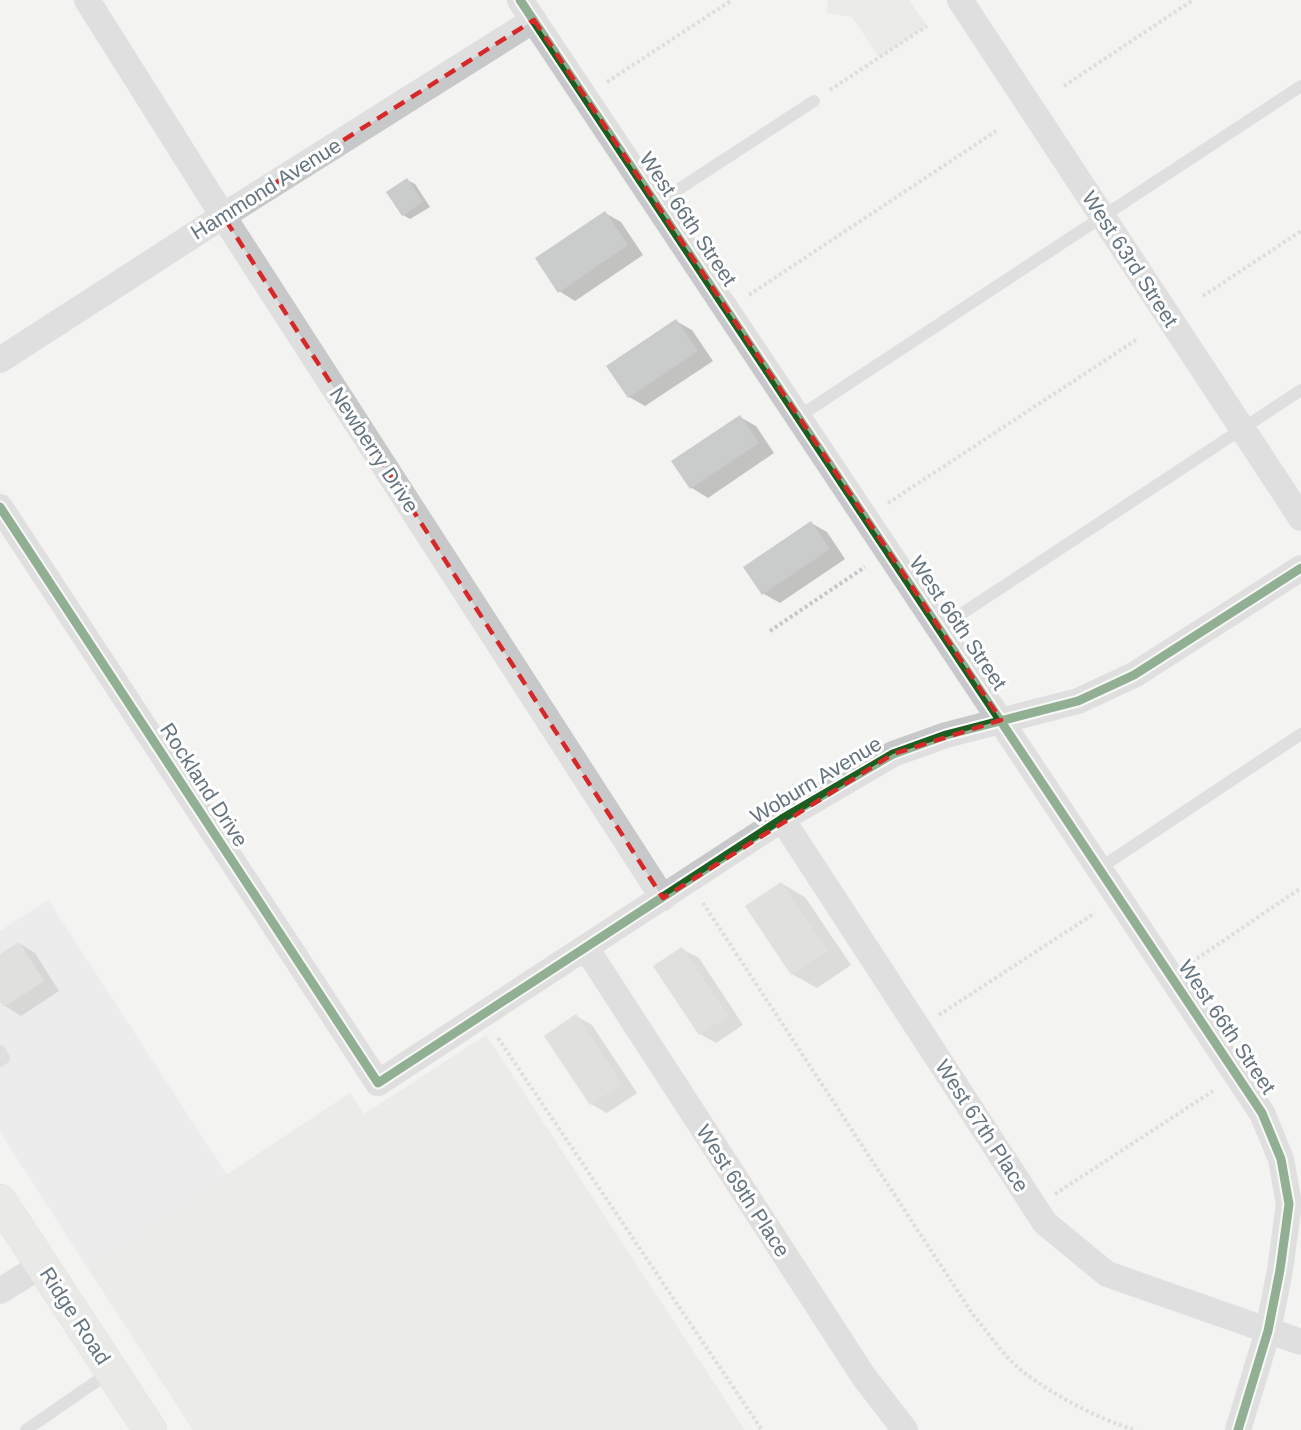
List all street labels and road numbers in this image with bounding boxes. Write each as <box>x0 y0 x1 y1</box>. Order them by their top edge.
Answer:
street label: Hammond Avenue <box>187 133 345 244</box>
street label: West 66th Street <box>635 148 742 290</box>
street label: West 63rd Street <box>1078 187 1183 331</box>
street label: Newberry Drive <box>325 383 423 517</box>
street label: West 66th Street <box>905 552 1012 694</box>
street label: Rockland Drive <box>156 719 253 851</box>
street label: Woburn Avenue <box>746 731 885 828</box>
street label: West 66th Street <box>1174 956 1281 1098</box>
street label: West 67th Place <box>931 1056 1034 1196</box>
street label: West 69th Place <box>692 1121 795 1261</box>
street label: Ridge Road <box>36 1263 115 1368</box>

